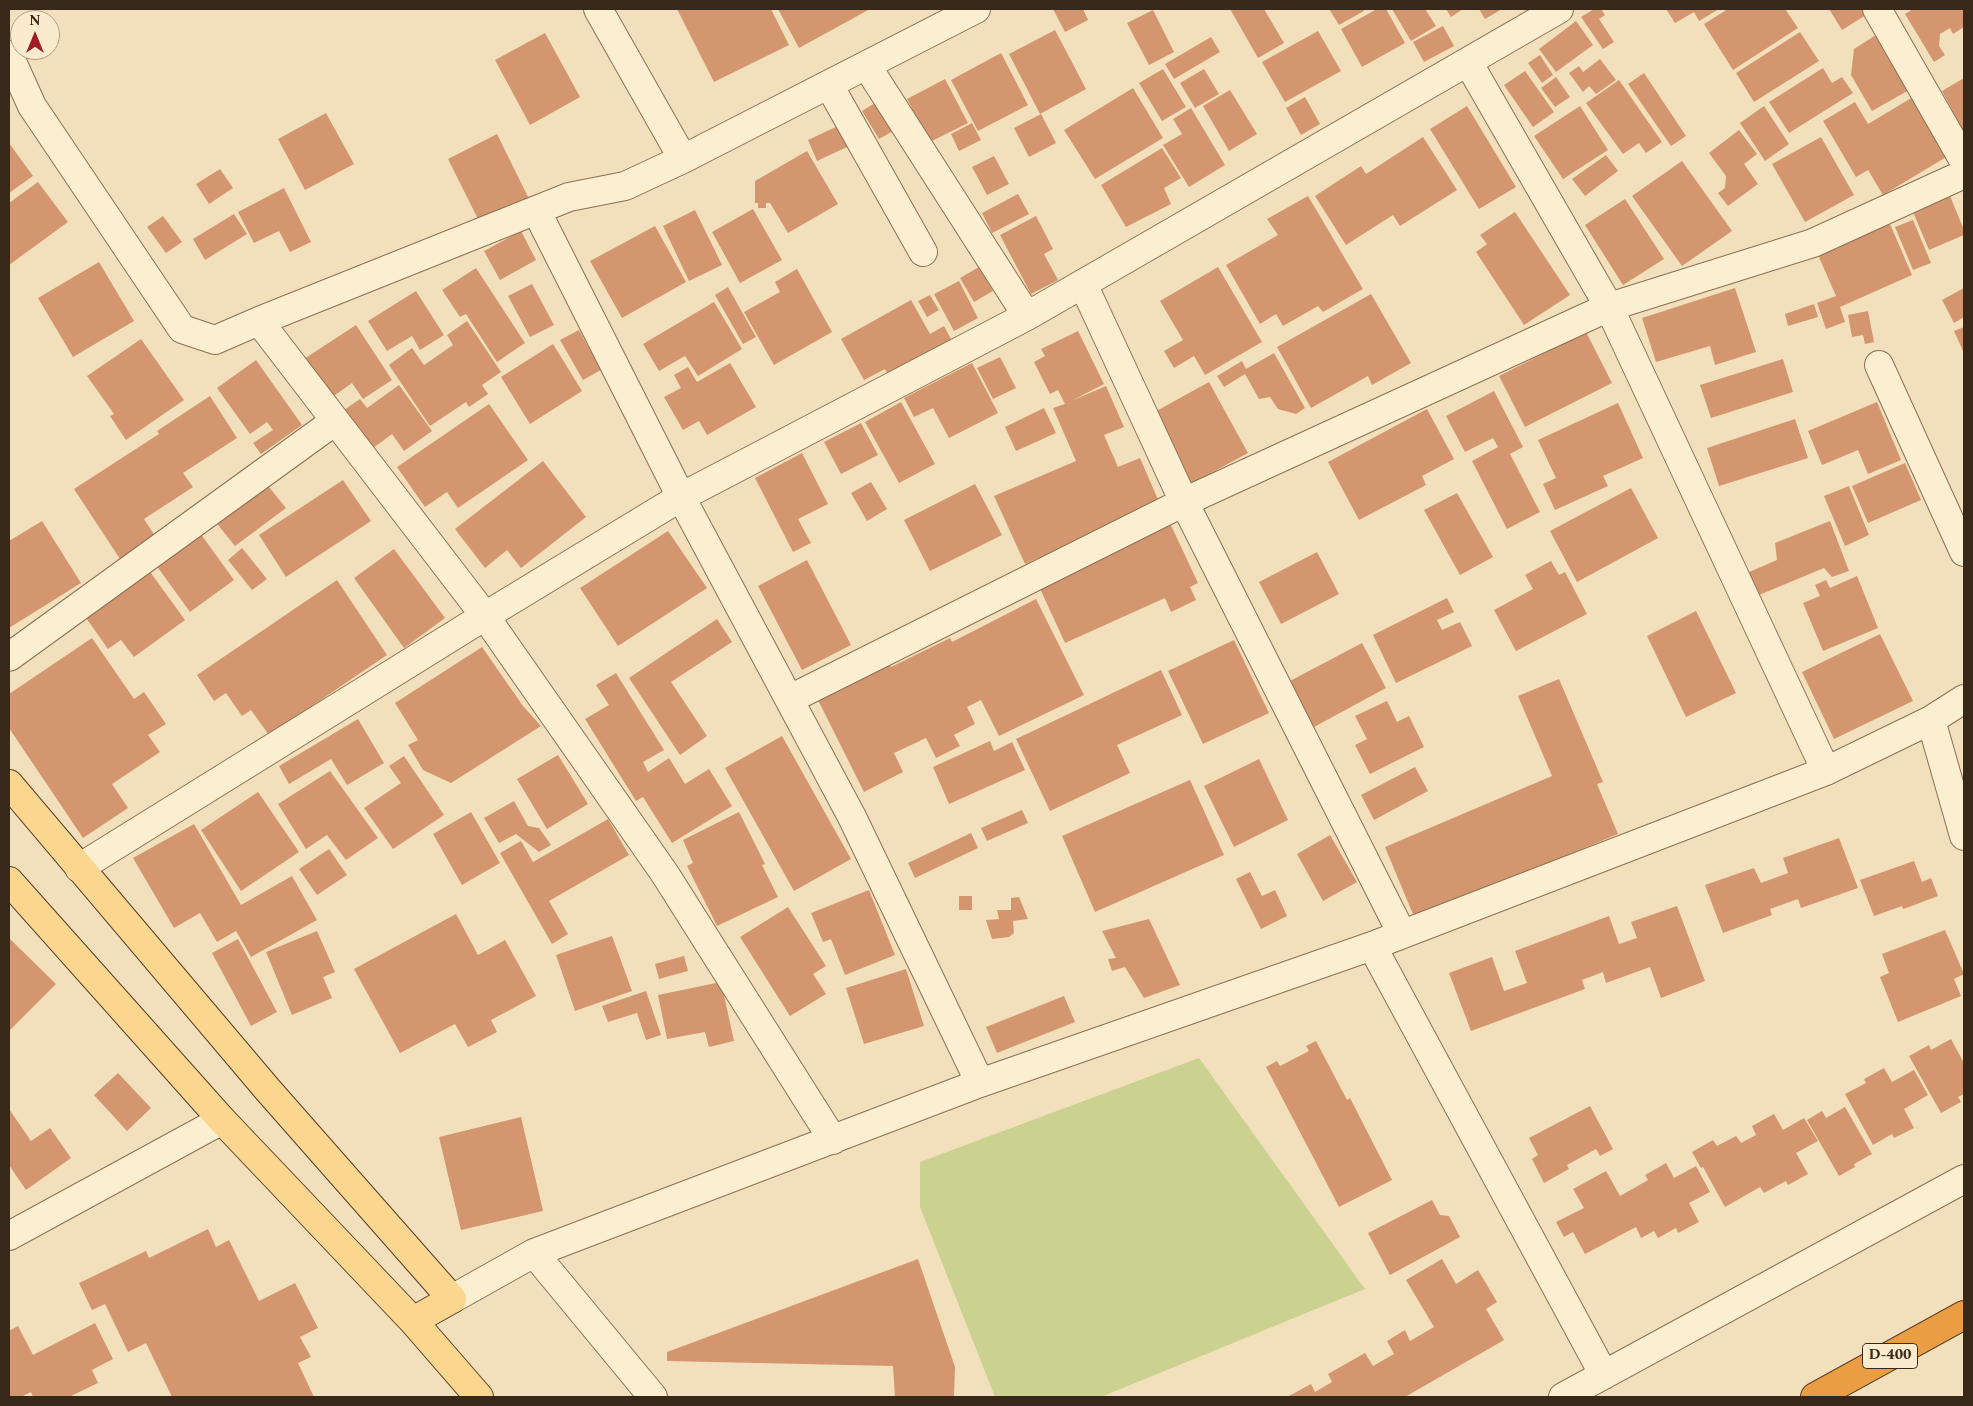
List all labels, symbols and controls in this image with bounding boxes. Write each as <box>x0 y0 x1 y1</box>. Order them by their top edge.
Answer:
north arrow <box>10 10 60 60</box>
text: N <box>29 10 41 31</box>
road number: D-400 <box>1862 1344 1918 1368</box>

